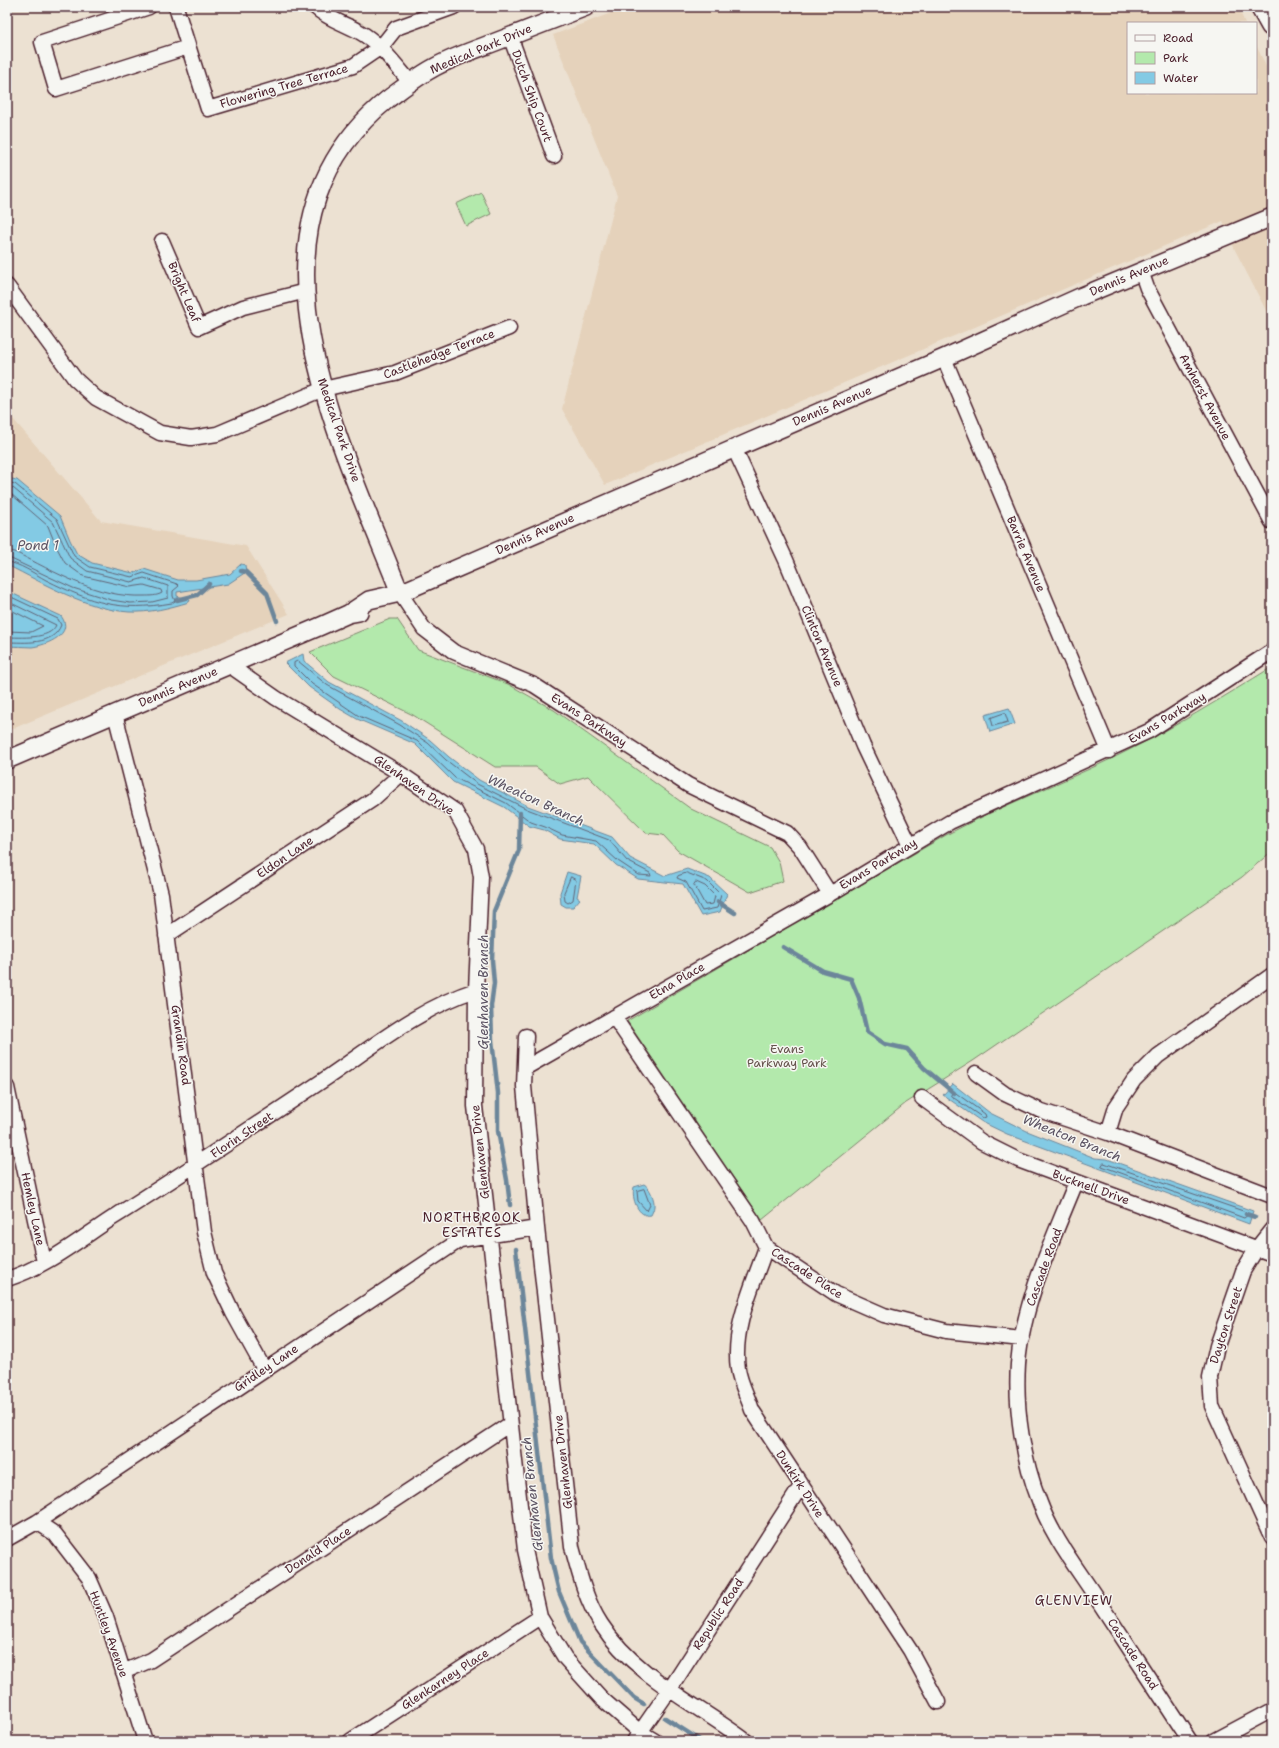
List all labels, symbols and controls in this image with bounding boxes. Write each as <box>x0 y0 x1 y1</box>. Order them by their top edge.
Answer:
street label: Medical Park Drive <box>428 20 535 78</box>
legend <box>1127 22 1257 94</box>
text: Road <box>1163 30 1194 46</box>
street label: Dutch Ship Court <box>508 48 556 144</box>
text: Park <box>1163 50 1189 66</box>
street label: Flowering Tree Terrace <box>218 60 350 112</box>
text: Water <box>1163 70 1199 86</box>
street label: Dennis Avenue <box>1087 252 1171 300</box>
street label: Bright Leaf <box>164 259 204 325</box>
street label: Castlehedge Terrace <box>381 325 497 383</box>
street label: Amherst Avenue <box>1176 351 1235 443</box>
street label: Medical Park Drive <box>314 376 364 484</box>
street label: Dennis Avenue <box>790 382 874 430</box>
street label: Dennis Avenue <box>493 509 577 558</box>
street label: Barrie Avenue <box>1003 513 1049 595</box>
water label: Pond 1 <box>17 537 59 554</box>
street label: Clinton Avenue <box>798 603 846 689</box>
street label: Dennis Avenue <box>136 663 220 711</box>
street label: Evans Parkway <box>1125 688 1209 747</box>
street label: Evans Parkway <box>548 689 630 751</box>
street label: Glenhaven Drive <box>371 751 458 819</box>
water label: Wheaton Branch <box>485 770 587 830</box>
street label: Eldon Lane <box>254 832 317 882</box>
street label: Evans Parkway <box>836 834 920 893</box>
water label: Glenhaven Branch <box>475 934 492 1050</box>
street label: Etna Place <box>646 959 708 1003</box>
street label: Grandin Road <box>167 1004 195 1087</box>
park label: Evans Parkway Park <box>747 1041 827 1071</box>
street label: Glenhaven Drive <box>467 1104 493 1200</box>
street label: Florin Street <box>208 1108 276 1162</box>
water label: Wheaton Branch <box>1020 1110 1124 1166</box>
street label: Bucknell Drive <box>1050 1166 1132 1208</box>
street label: Hemley Lane <box>17 1171 49 1247</box>
district label: NORTHBROOK ESTATES <box>423 1209 522 1241</box>
street label: Cascade Road <box>1022 1225 1066 1308</box>
street label: Cascade Place <box>768 1244 846 1302</box>
street label: Dayton Street <box>1206 1284 1246 1366</box>
street label: Gridley Lane <box>231 1340 301 1395</box>
street label: Glenhaven Drive <box>550 1414 576 1510</box>
water label: Glenhaven Branch <box>518 1436 546 1552</box>
street label: Dunkirk Drive <box>772 1447 828 1521</box>
street label: Donald Place <box>282 1523 354 1577</box>
street label: Republic Road <box>689 1575 747 1653</box>
street label: Huntley Avenue <box>86 1588 132 1680</box>
district label: GLENVIEW <box>1035 1592 1113 1609</box>
street label: Cascade Road <box>1104 1615 1162 1693</box>
street label: Glenkarney Place <box>398 1645 492 1713</box>

